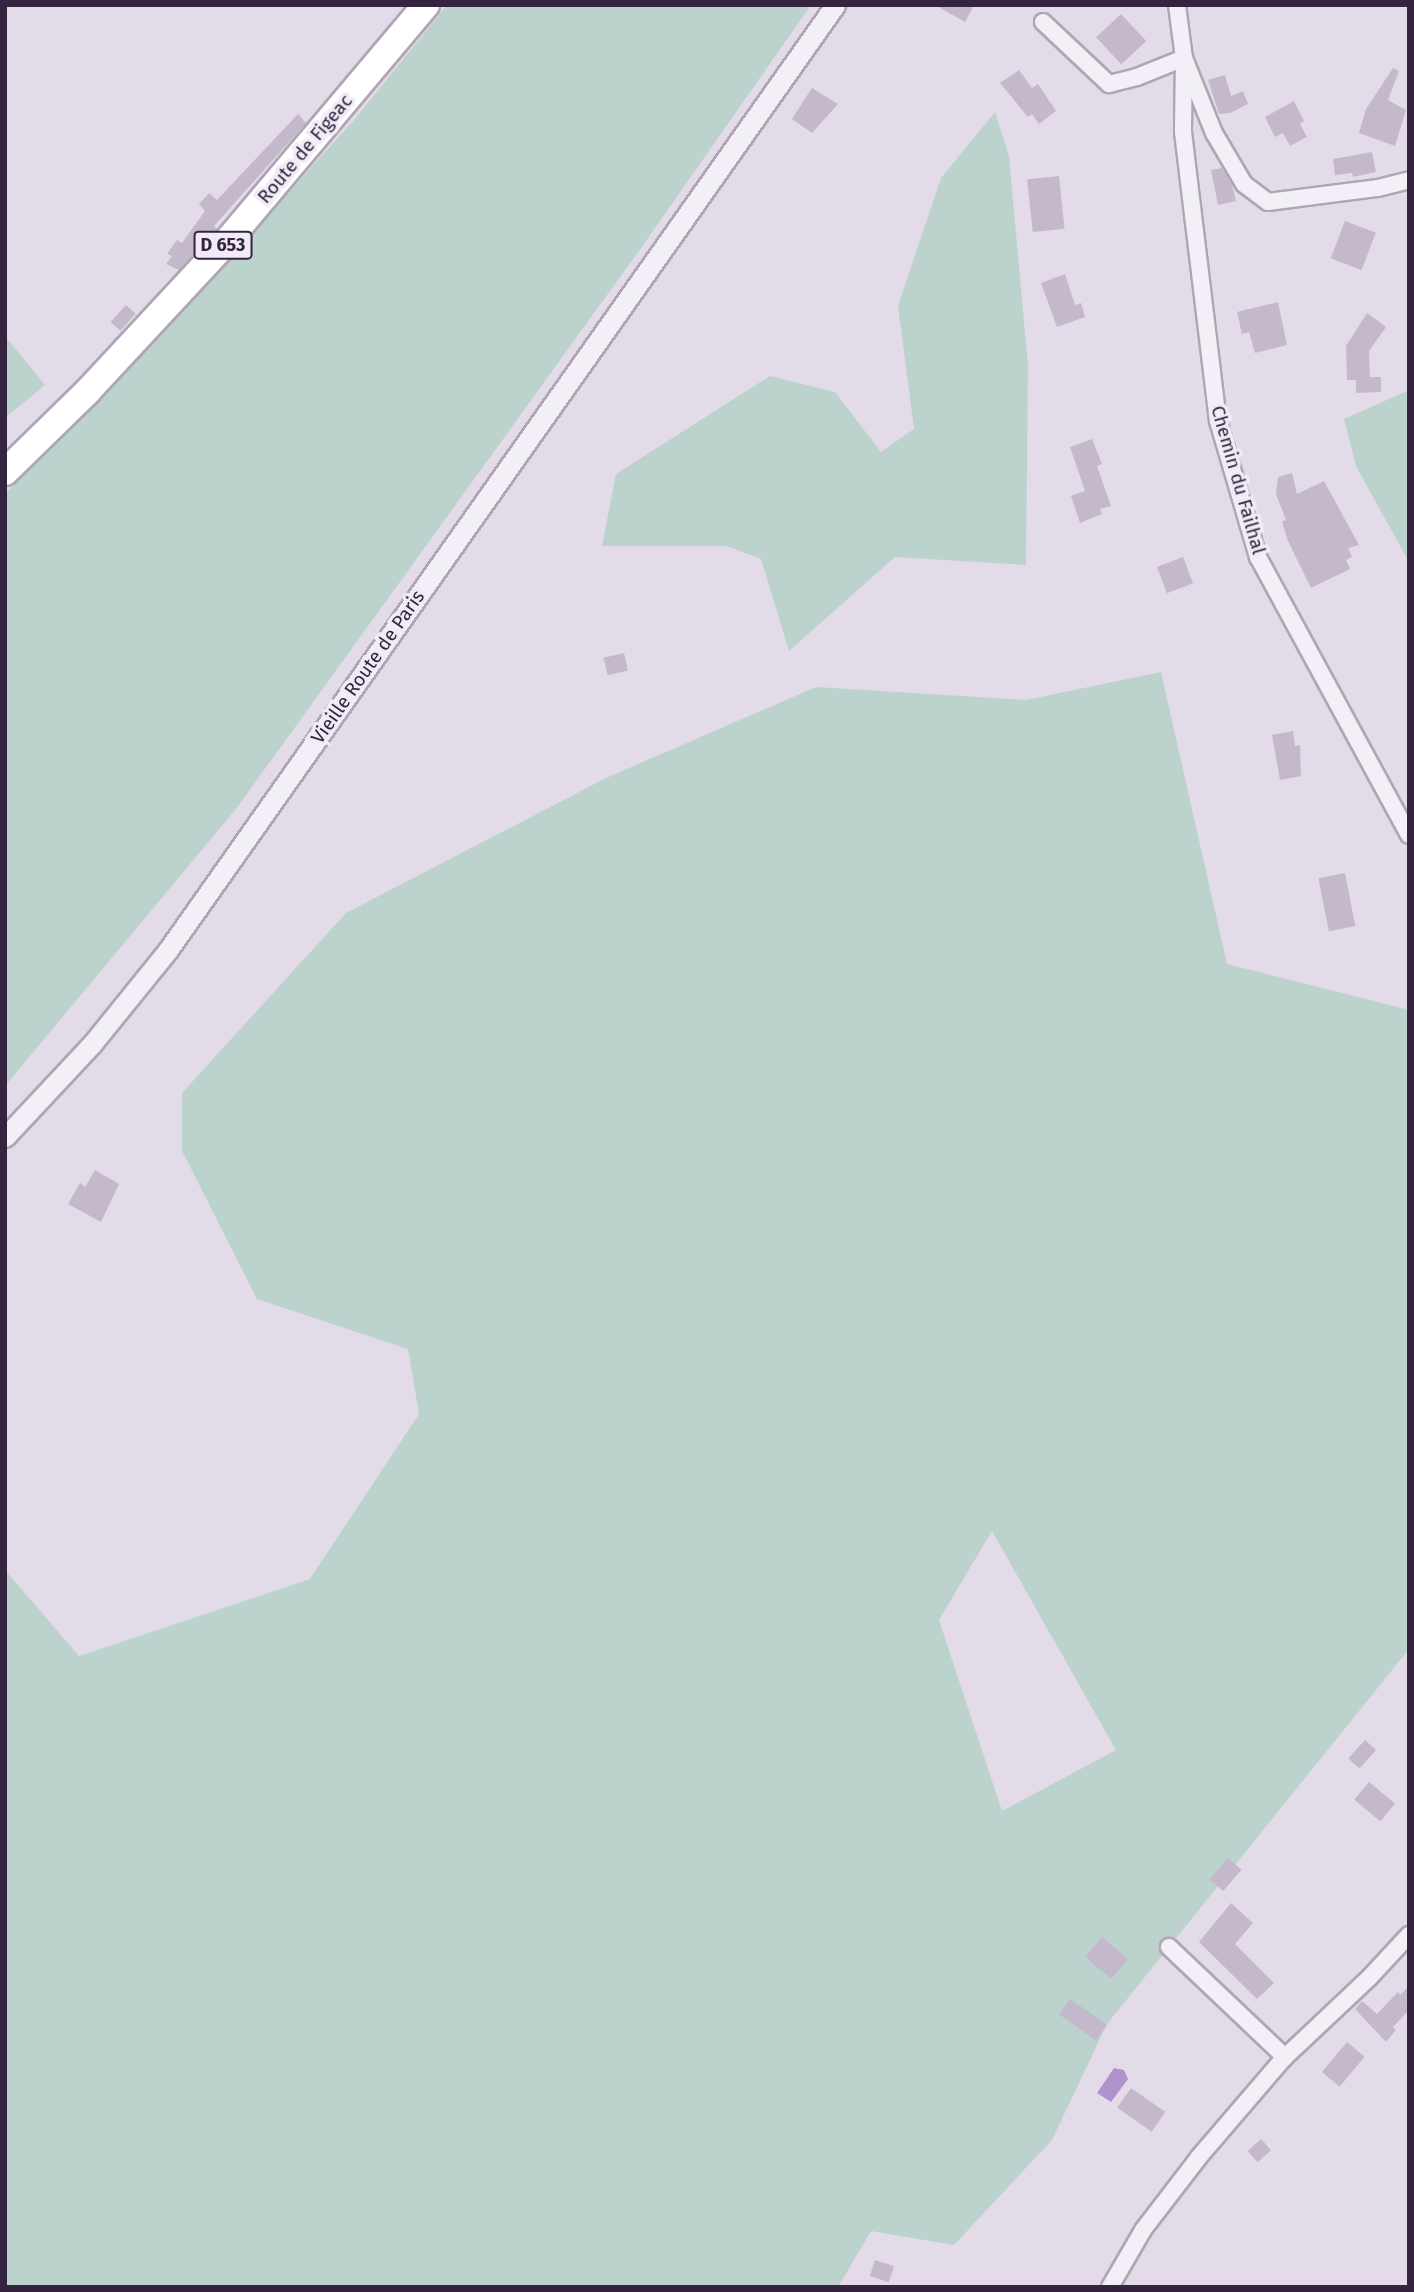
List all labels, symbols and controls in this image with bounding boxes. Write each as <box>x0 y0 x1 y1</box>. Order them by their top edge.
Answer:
street label: Route de Figeac <box>253 90 357 208</box>
road number: D 653 <box>193 230 253 260</box>
street label: Chemin du Failhal <box>1206 403 1270 557</box>
street label: Vieille Route de Paris <box>306 586 430 748</box>

